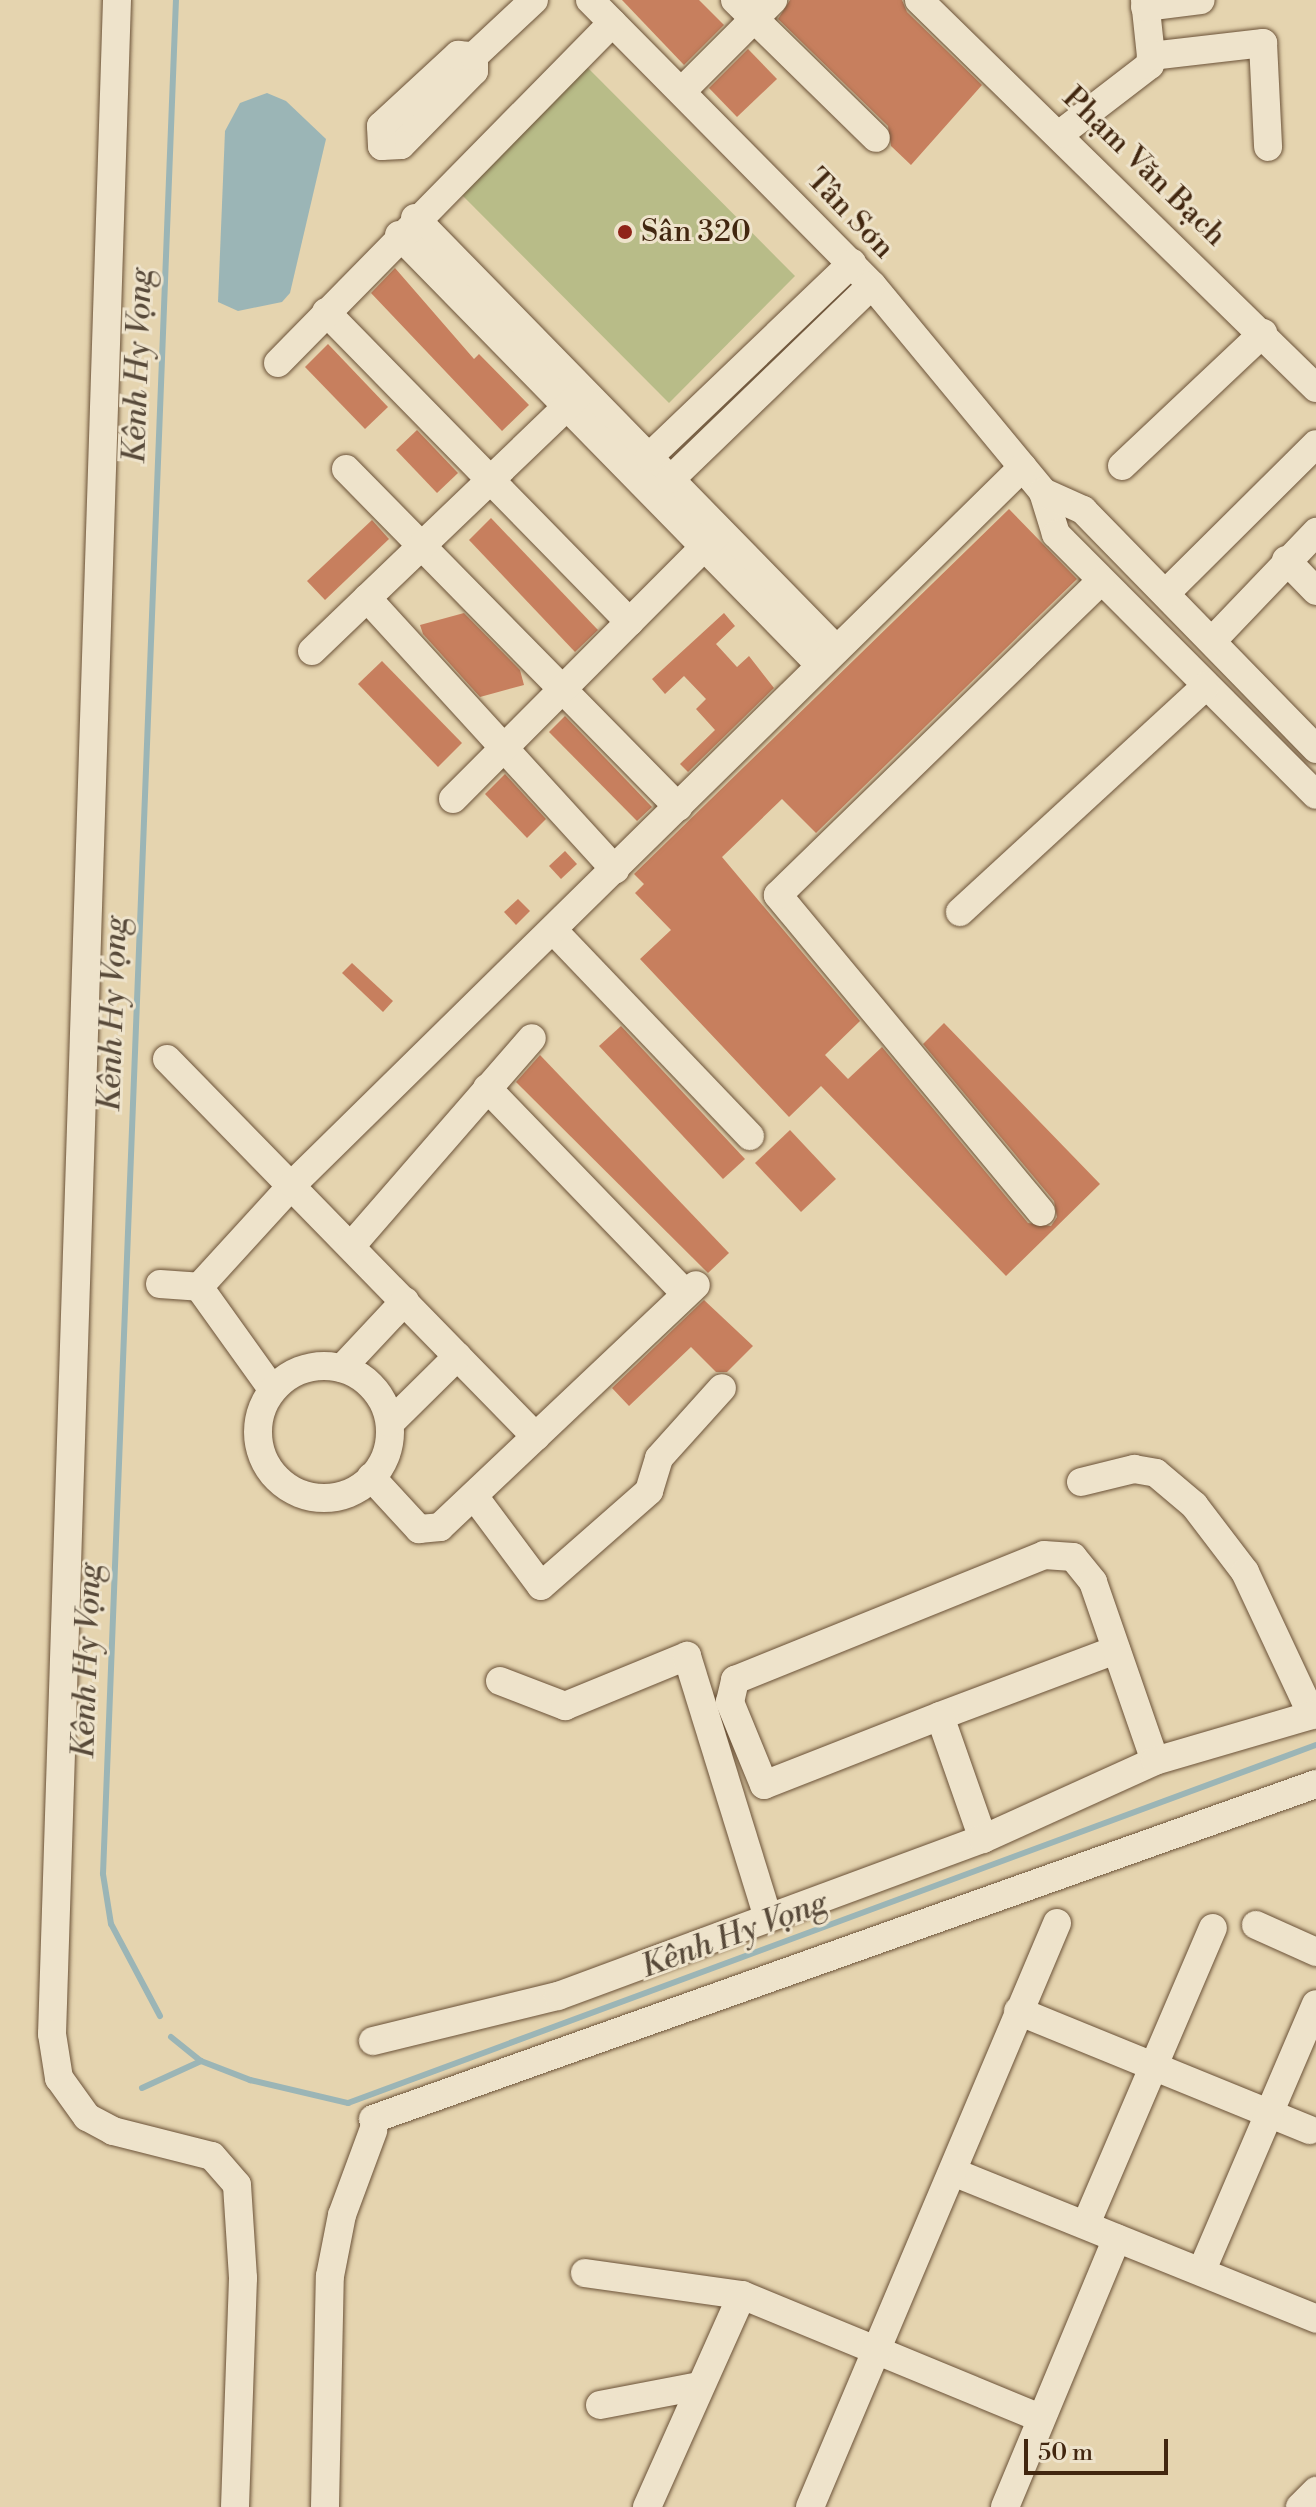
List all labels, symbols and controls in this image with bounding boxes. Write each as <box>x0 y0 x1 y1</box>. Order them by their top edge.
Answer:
street label: Phạm Văn Bạch <box>1055 80 1233 254</box>
street label: Tân Sơn <box>799 162 901 266</box>
place label: Sân 320 <box>641 214 751 250</box>
marker: Sân 320 <box>616 223 634 241</box>
water label: Kênh Hy Vọng <box>115 268 161 464</box>
water label: Kênh Hy Vọng <box>90 916 136 1112</box>
water label: Kênh Hy Vọng <box>64 1563 110 1759</box>
water label: Kênh Hy Vọng <box>636 1884 832 1986</box>
scale bar <box>1028 2423 1172 2473</box>
text: 50 m <box>1038 2438 1093 2468</box>

